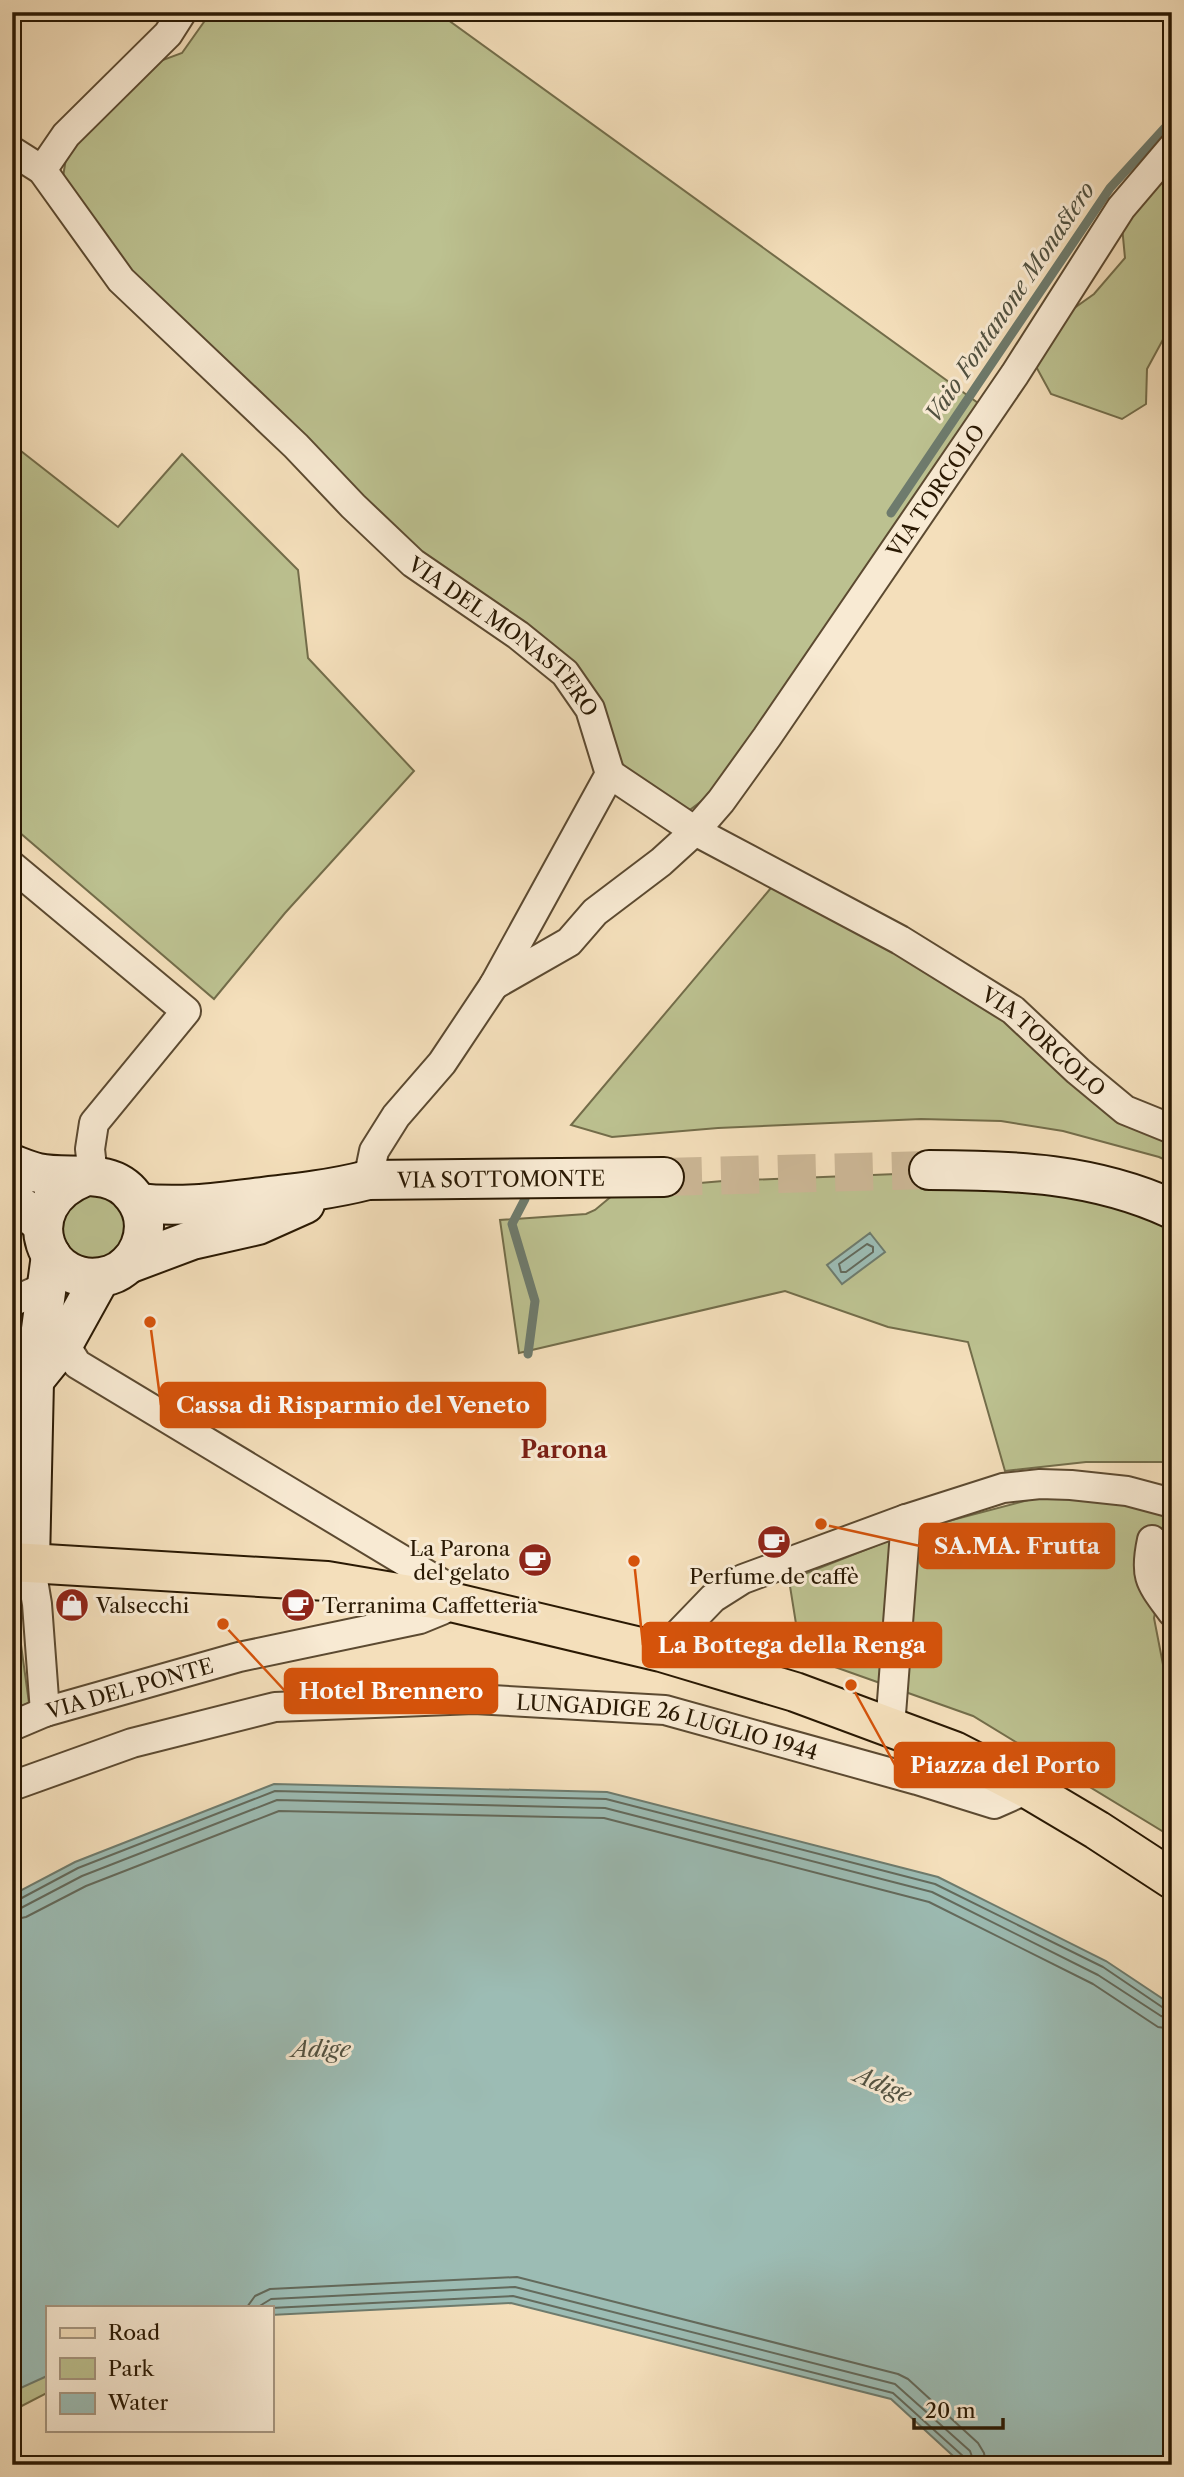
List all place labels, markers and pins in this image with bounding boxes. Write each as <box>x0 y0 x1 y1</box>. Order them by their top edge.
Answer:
callout: Cassa di Risparmio del Veneto <box>161 1383 545 1427</box>
cafe icon: Perfume de caffè <box>755 1523 793 1561</box>
callout: SA.MA. Frutta <box>920 1524 1114 1568</box>
place label: La Parona del gelato <box>410 1536 511 1585</box>
cafe icon: La Parona del gelato <box>516 1541 554 1579</box>
place label: Perfume de caffè <box>689 1564 859 1589</box>
shop icon: Valsecchi <box>53 1586 91 1624</box>
cafe icon: Terranima Caffetteria <box>279 1586 317 1624</box>
place label: Valsecchi <box>95 1593 189 1618</box>
place label: Terranima Caffetteria <box>322 1593 539 1618</box>
callout: La Bottega della Renga <box>643 1623 941 1667</box>
callout: Hotel Brennero <box>285 1669 497 1713</box>
callout: Piazza del Porto <box>895 1743 1114 1787</box>

